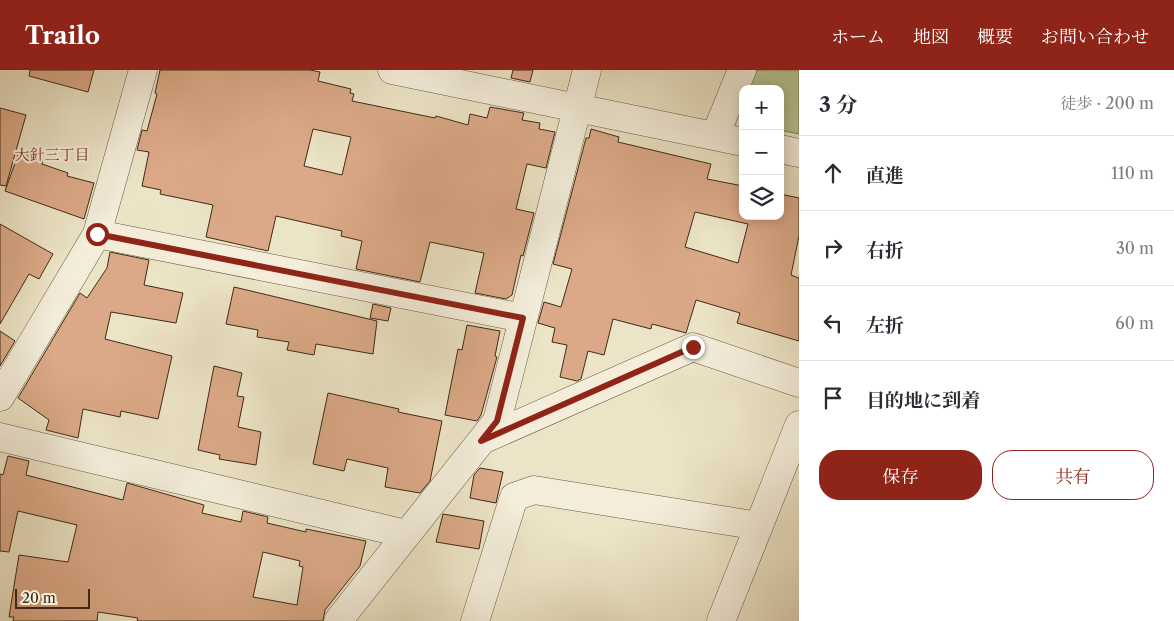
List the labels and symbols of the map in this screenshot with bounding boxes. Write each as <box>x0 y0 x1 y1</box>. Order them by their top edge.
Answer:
district label: 大針三丁目 <box>14 145 90 164</box>
route start <box>86 223 109 246</box>
route end <box>682 336 705 359</box>
scale bar <box>15 586 90 609</box>

